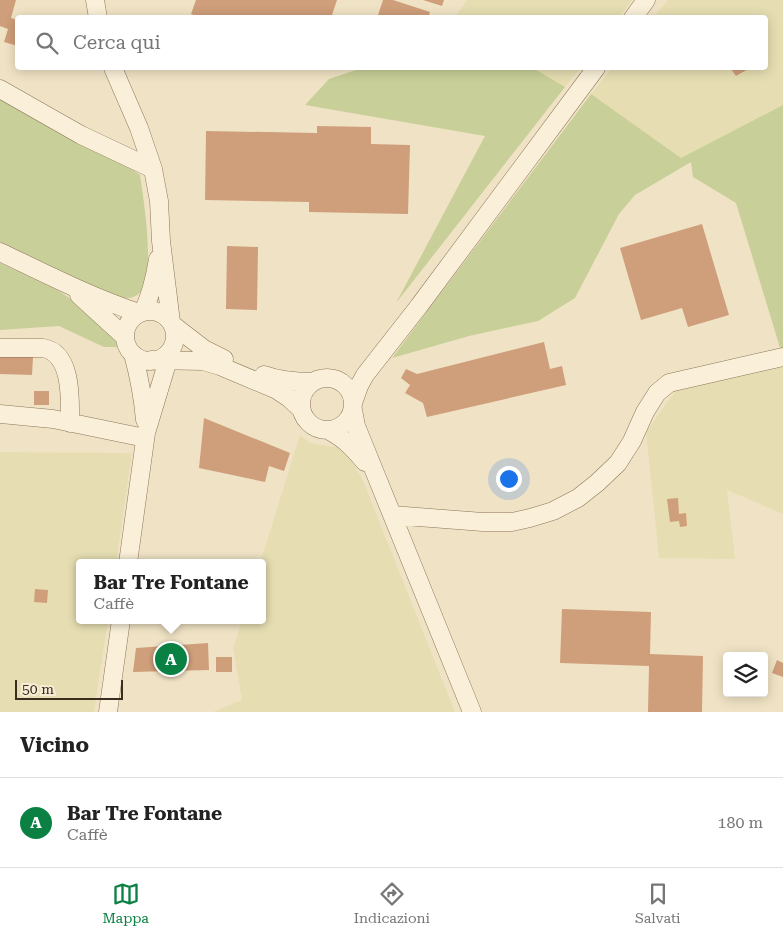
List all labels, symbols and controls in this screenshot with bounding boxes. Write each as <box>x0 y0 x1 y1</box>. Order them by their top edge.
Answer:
search box <box>15 15 768 70</box>
icon: search <box>33 29 61 57</box>
text: Cerca qui <box>73 31 161 54</box>
your location <box>496 466 522 492</box>
popup <box>76 559 266 624</box>
text: Bar Tre Fontane <box>93 571 249 594</box>
text: Caffè <box>93 594 134 613</box>
pin: A <box>155 640 187 678</box>
map controls <box>723 652 768 697</box>
button: layers <box>723 652 768 697</box>
scale bar <box>15 677 122 700</box>
text: 50 m <box>22 681 54 697</box>
text: Vicino <box>20 733 89 757</box>
text: Bar Tre Fontane <box>67 802 222 825</box>
text: A <box>30 813 42 832</box>
text: 180 m <box>717 813 763 832</box>
text: Caffè <box>67 825 108 844</box>
tab: Mappa <box>102 880 149 926</box>
tab: Indicazioni <box>354 880 430 926</box>
tab: Salvati <box>635 880 681 926</box>

